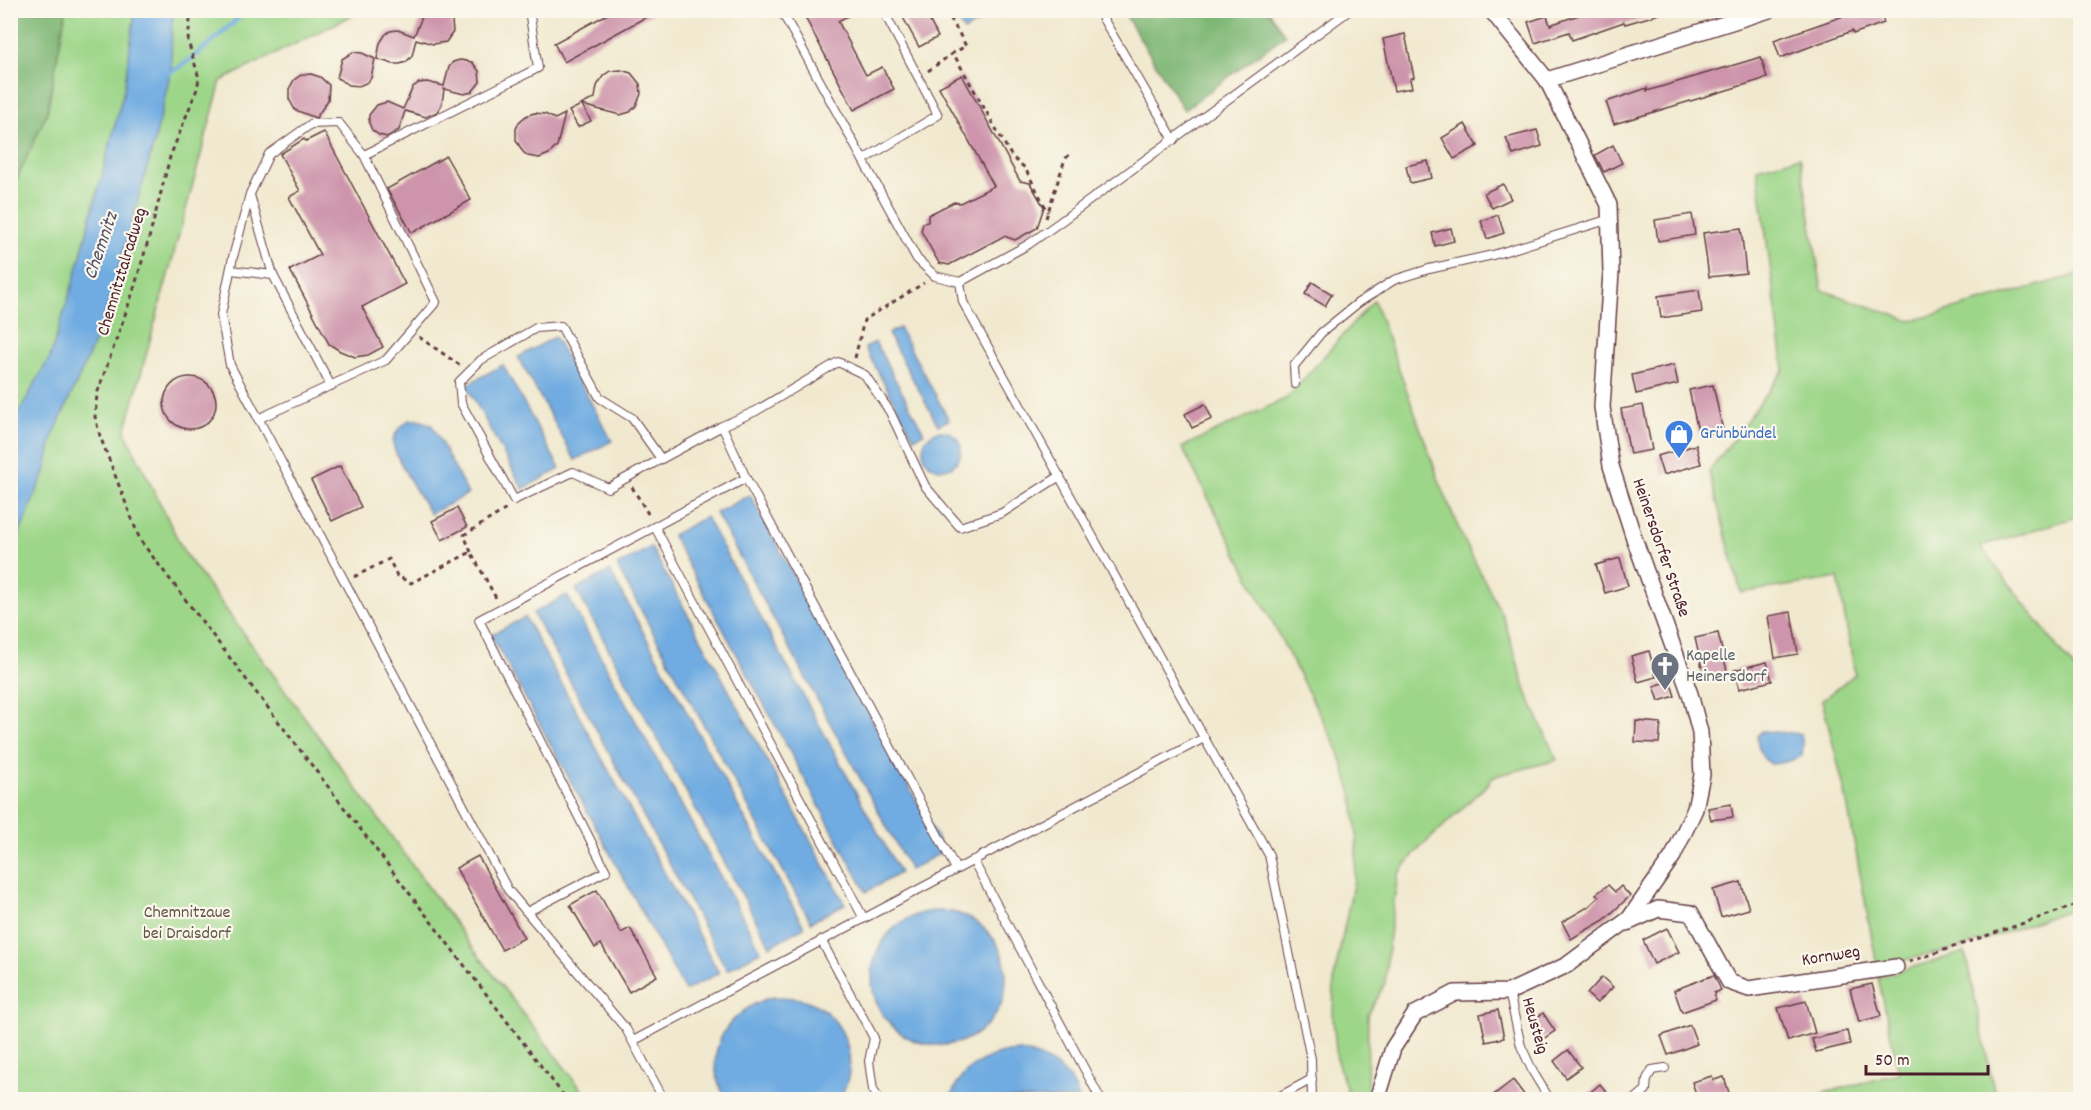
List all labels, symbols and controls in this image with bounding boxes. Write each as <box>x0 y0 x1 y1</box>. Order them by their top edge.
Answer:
street label: Chemnitztalradweg <box>92 205 154 339</box>
water label: Chemnitz <box>77 207 127 283</box>
shop icon: Grünbündel <box>1663 418 1695 460</box>
place label: Grünbündel <box>1700 422 1777 447</box>
street label: Heinersdorfer Straße <box>1625 475 1695 621</box>
place label: Kapelle Heinersdorf <box>1686 644 1767 690</box>
church icon: Kapelle Heinersdorf <box>1649 650 1681 692</box>
park label: Chemnitzaue bei Draisdorf <box>143 901 232 947</box>
street label: Kornweg <box>1800 940 1862 974</box>
street label: Heusteig <box>1514 995 1554 1058</box>
scale bar <box>1866 1038 1988 1076</box>
text: 50 m <box>1875 1049 1910 1074</box>

